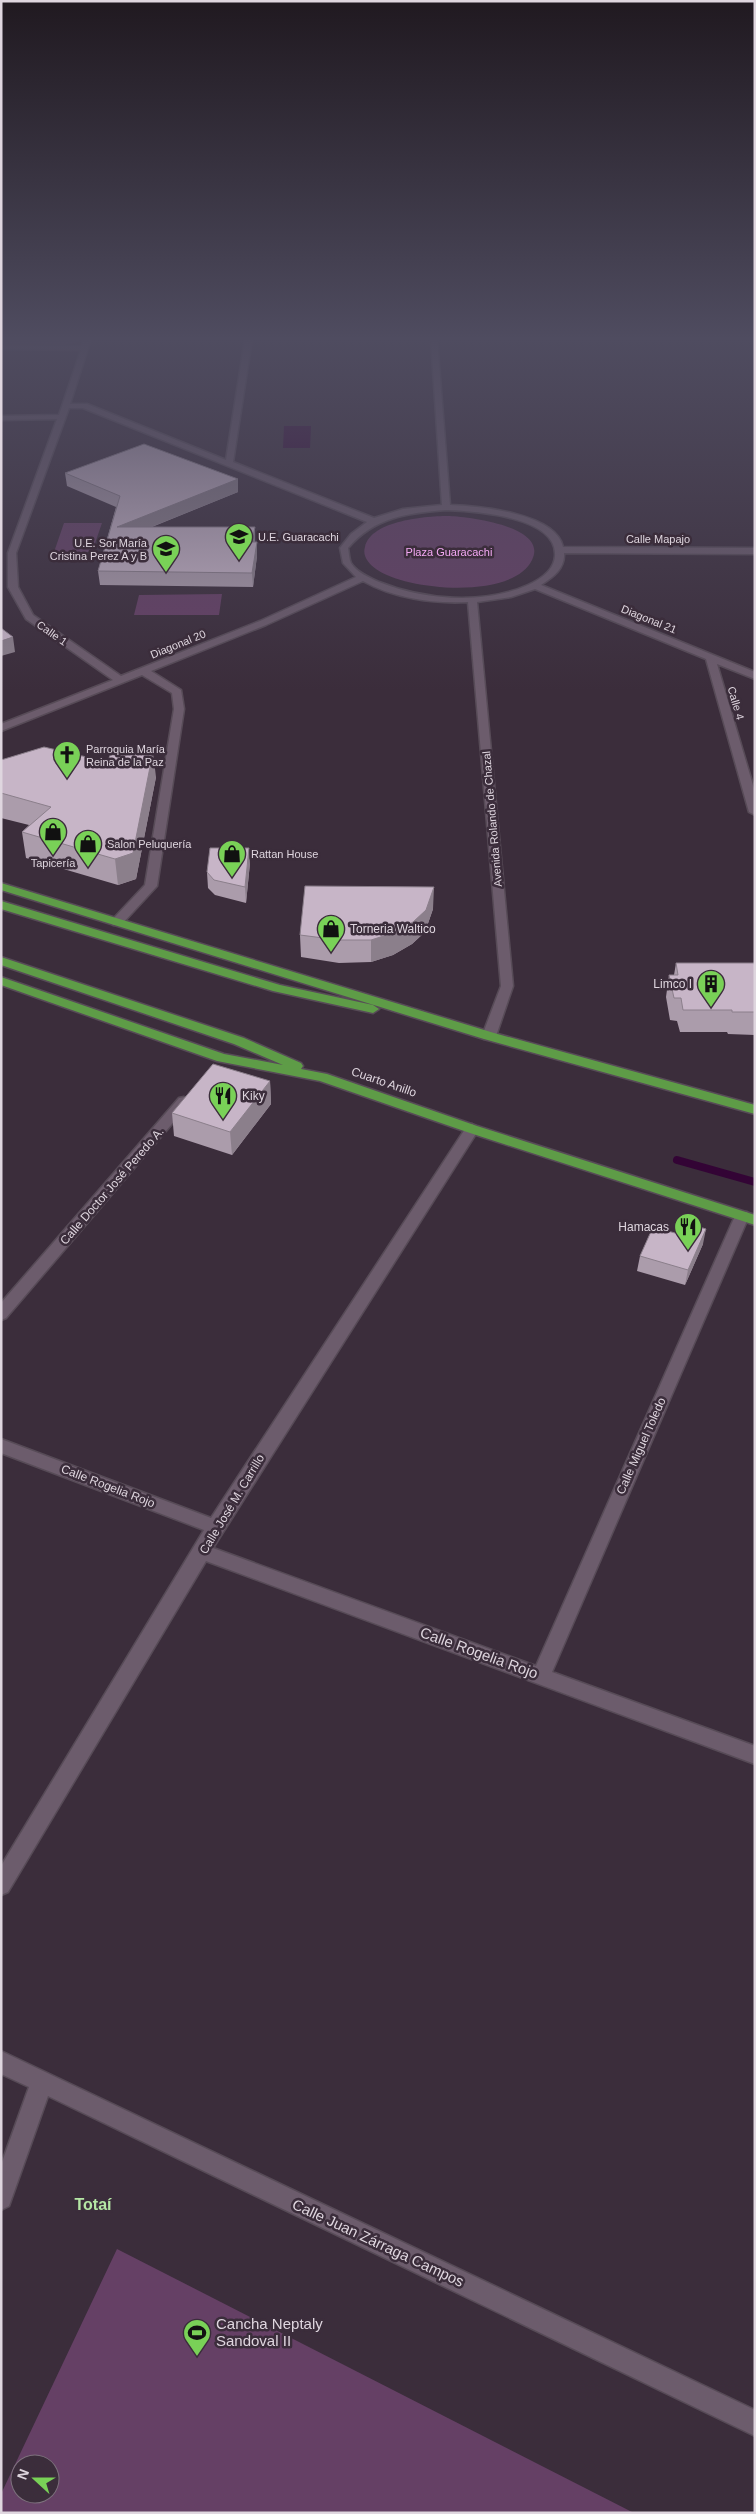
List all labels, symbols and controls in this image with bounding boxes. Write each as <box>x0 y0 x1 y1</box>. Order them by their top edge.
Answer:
school or university icon: U.E. Guaracachi <box>224 522 254 561</box>
place label: U.E. Guaracachi <box>258 531 339 543</box>
street label: Calle Mapajo <box>626 533 690 545</box>
school or university icon: U.E. Sor María Cristina Perez A y B <box>151 534 181 573</box>
place label: U.E. Sor María Cristina Perez A y B <box>50 537 148 562</box>
park label: Plaza Guaracachi <box>406 546 492 558</box>
street label: Diagonal 21 <box>620 602 678 636</box>
street label: Calle 1 <box>35 618 69 648</box>
street label: Diagonal 20 <box>149 627 207 661</box>
street label: Calle 4 <box>726 685 746 721</box>
church icon: Parroquia María Reina de la Paz <box>52 740 82 779</box>
place label: Parroquia María Reina de la Paz <box>86 743 166 768</box>
street label: Avenida Rolando de Chazal <box>480 751 504 887</box>
shop icon: Tapicería <box>38 817 68 856</box>
shop icon: Salon Peluquería <box>73 829 103 868</box>
place label: Salon Peluquería <box>107 838 192 850</box>
shop icon: Rattan House <box>217 839 247 878</box>
place label: Rattan House <box>251 848 318 860</box>
place label: Tapicería <box>31 857 76 869</box>
shop icon: Torneria Waltico <box>316 914 346 953</box>
place label: Torneria Waltico <box>350 922 436 936</box>
building icon: Limco I <box>696 969 726 1008</box>
place label: Limco I <box>653 977 692 991</box>
street label: Cuarto Anillo <box>350 1064 419 1100</box>
restaurant icon: Kiky <box>208 1081 238 1120</box>
place label: Kiky <box>242 1089 265 1103</box>
street label: Calle Doctor José Peredo A. <box>57 1125 167 1247</box>
restaurant icon: Hamacas <box>673 1212 703 1251</box>
place label: Hamacas <box>618 1220 669 1234</box>
street label: Calle Miguel Toledo <box>613 1395 669 1497</box>
street label: Calle José M. Carrillo <box>197 1451 268 1556</box>
street label: Calle Rogelia Rojo <box>59 1462 157 1510</box>
street label: Calle Rogelia Rojo <box>418 1623 540 1682</box>
street label: Calle Juan Zárraga Campos <box>290 2195 467 2290</box>
district label: Totaí <box>74 2196 112 2213</box>
place label: Cancha Neptaly Sandoval II <box>216 2315 323 2349</box>
sports icon: Cancha Neptaly Sandoval II <box>182 2318 212 2357</box>
north arrow <box>10 2454 60 2504</box>
text: N <box>14 2467 32 2482</box>

